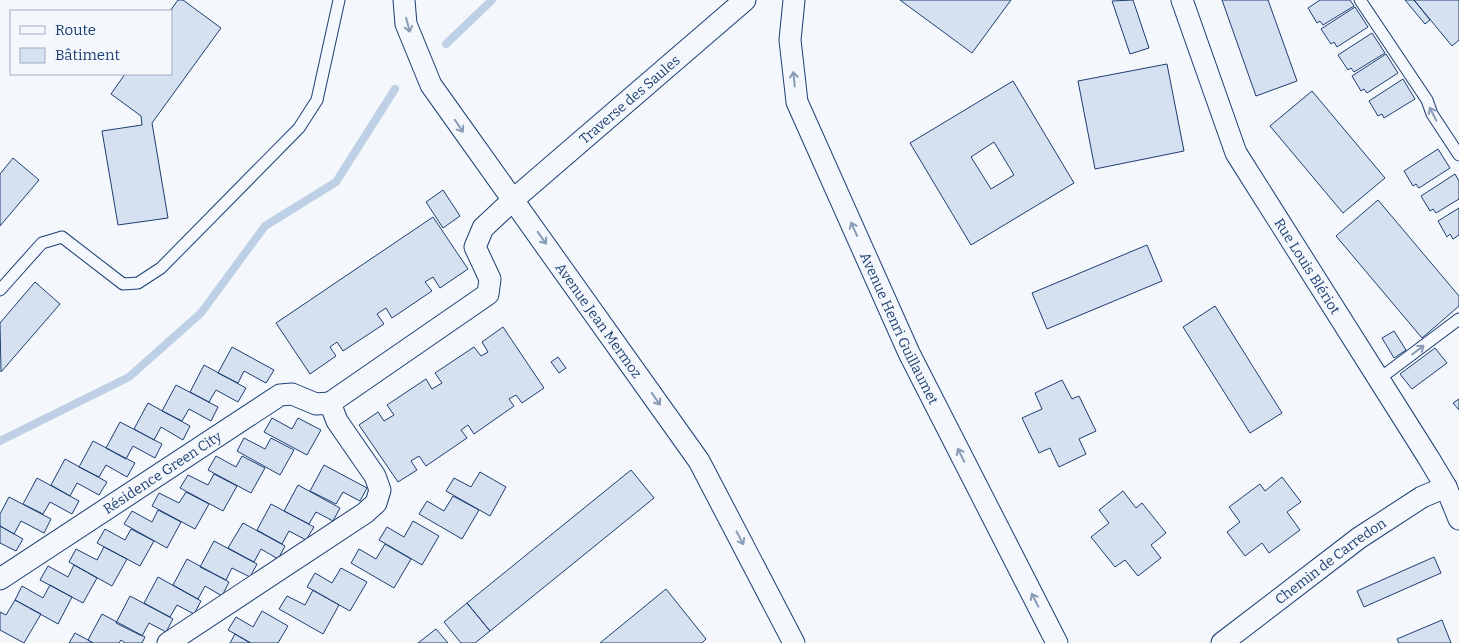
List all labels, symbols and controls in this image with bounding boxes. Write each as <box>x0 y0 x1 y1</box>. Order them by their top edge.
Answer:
legend <box>10 10 172 75</box>
one-way arrow <box>403 17 413 33</box>
text: Route <box>55 21 96 39</box>
text: Bâtiment <box>55 46 120 64</box>
street label: Traverse des Saules <box>576 51 683 147</box>
one-way arrow <box>789 71 799 87</box>
one-way arrow <box>1428 106 1438 121</box>
one-way arrow <box>454 118 464 132</box>
street label: Rue Louis Blériot <box>1271 215 1344 317</box>
one-way arrow <box>848 222 858 237</box>
one-way arrow <box>537 231 547 245</box>
street label: Avenue Henri Guillaumet <box>857 250 942 407</box>
street label: Avenue Jean Mermoz <box>552 259 646 382</box>
one-way arrow <box>1411 344 1424 355</box>
one-way arrow <box>651 392 661 406</box>
street label: Résidence Green City <box>100 427 225 518</box>
one-way arrow <box>956 448 965 463</box>
street label: Chemin de Carredon <box>1271 514 1389 608</box>
one-way arrow <box>736 530 745 545</box>
one-way arrow <box>1030 592 1040 607</box>

